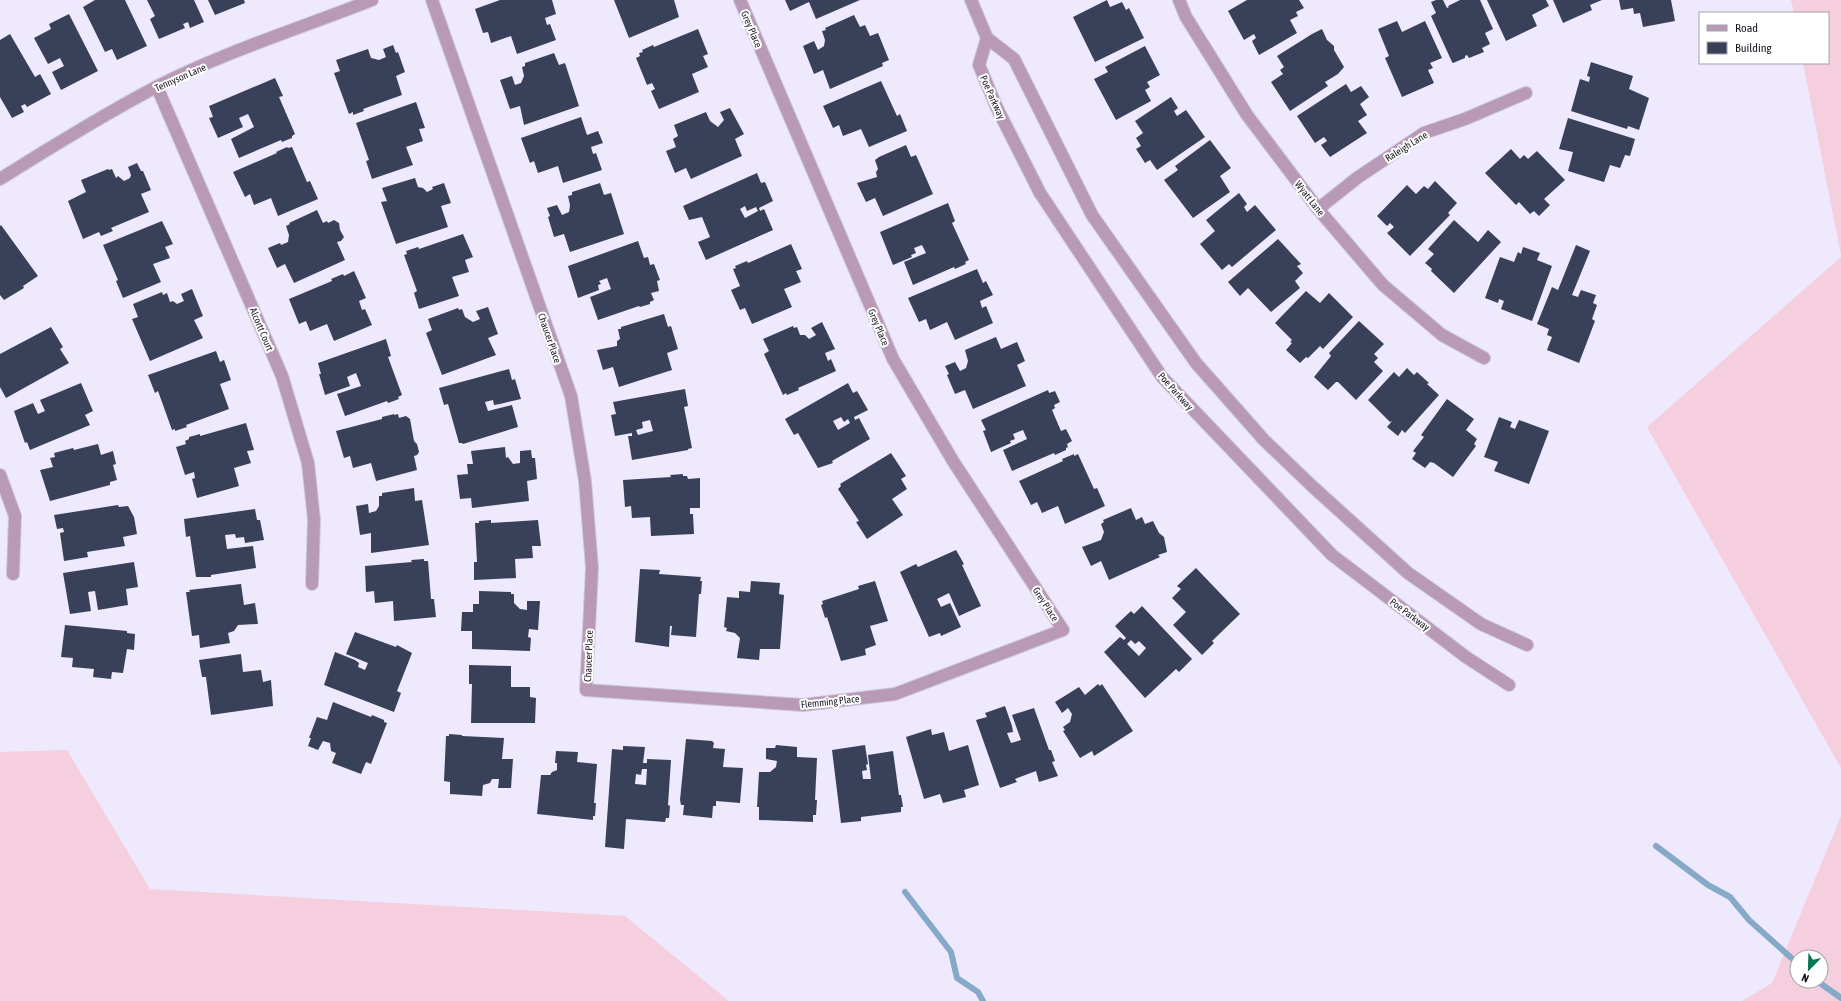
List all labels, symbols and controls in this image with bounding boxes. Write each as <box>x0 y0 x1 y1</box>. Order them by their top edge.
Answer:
street label: Grey Place <box>739 9 764 50</box>
legend <box>1699 12 1829 64</box>
text: Road <box>1735 21 1758 35</box>
text: Building <box>1735 41 1773 55</box>
street label: Tennyson Lane <box>153 61 208 94</box>
street label: Poe Parkway <box>978 74 1007 121</box>
street label: Raleigh Lane <box>1383 129 1430 164</box>
street label: Wyatt Lane <box>1293 179 1327 218</box>
street label: Alcortt Court <box>248 306 276 352</box>
street label: Grey Place <box>866 307 891 348</box>
street label: Chaucer Place <box>536 312 563 365</box>
street label: Poe Parkway <box>1156 370 1195 412</box>
street label: Grey Place <box>1030 585 1061 624</box>
street label: Poe Parkway <box>1388 596 1432 633</box>
street label: Chaucer Place <box>582 629 595 682</box>
street label: Flemming Place <box>800 693 860 710</box>
north arrow <box>1789 949 1829 989</box>
text: N <box>1800 971 1810 985</box>

